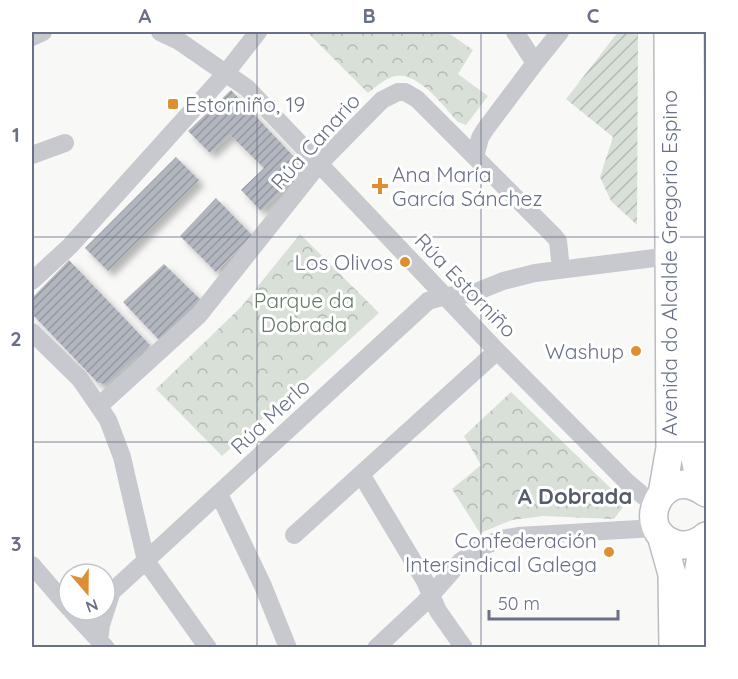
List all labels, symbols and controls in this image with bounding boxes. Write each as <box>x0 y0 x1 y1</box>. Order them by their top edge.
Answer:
text: A <box>139 3 152 28</box>
text: B <box>362 3 376 28</box>
text: C <box>587 3 600 28</box>
street label: Rúa Canario <box>265 87 365 195</box>
street label: Avenida do Alcalde Gregorio Espino <box>656 90 682 436</box>
place label: Estorniño, 19 <box>185 91 305 117</box>
marker: Estorniño, 19 <box>166 97 180 111</box>
text: 1 <box>12 122 20 147</box>
place label: Ana María García Sánchez <box>392 161 542 211</box>
marker: Ana María García Sánchez <box>373 179 387 193</box>
street label: Rúa Estorniño <box>410 227 522 343</box>
place label: Los Olivos <box>295 249 393 275</box>
marker: Los Olivos <box>398 255 412 269</box>
park label: Parque da Dobrada <box>254 287 354 337</box>
text: 2 <box>10 326 22 351</box>
place label: Washup <box>545 338 624 364</box>
marker: Washup <box>629 344 643 358</box>
street label: Rúa Merlo <box>225 373 315 459</box>
district label: A Dobrada <box>518 482 632 510</box>
place label: Confederación Intersindical Galega <box>405 527 597 577</box>
text: 3 <box>11 531 21 556</box>
marker: Confederación Intersindical Galega <box>602 545 616 559</box>
north arrow <box>57 562 117 622</box>
scale bar <box>489 583 618 621</box>
text: 50 m <box>498 592 540 615</box>
text: N <box>83 595 101 618</box>

